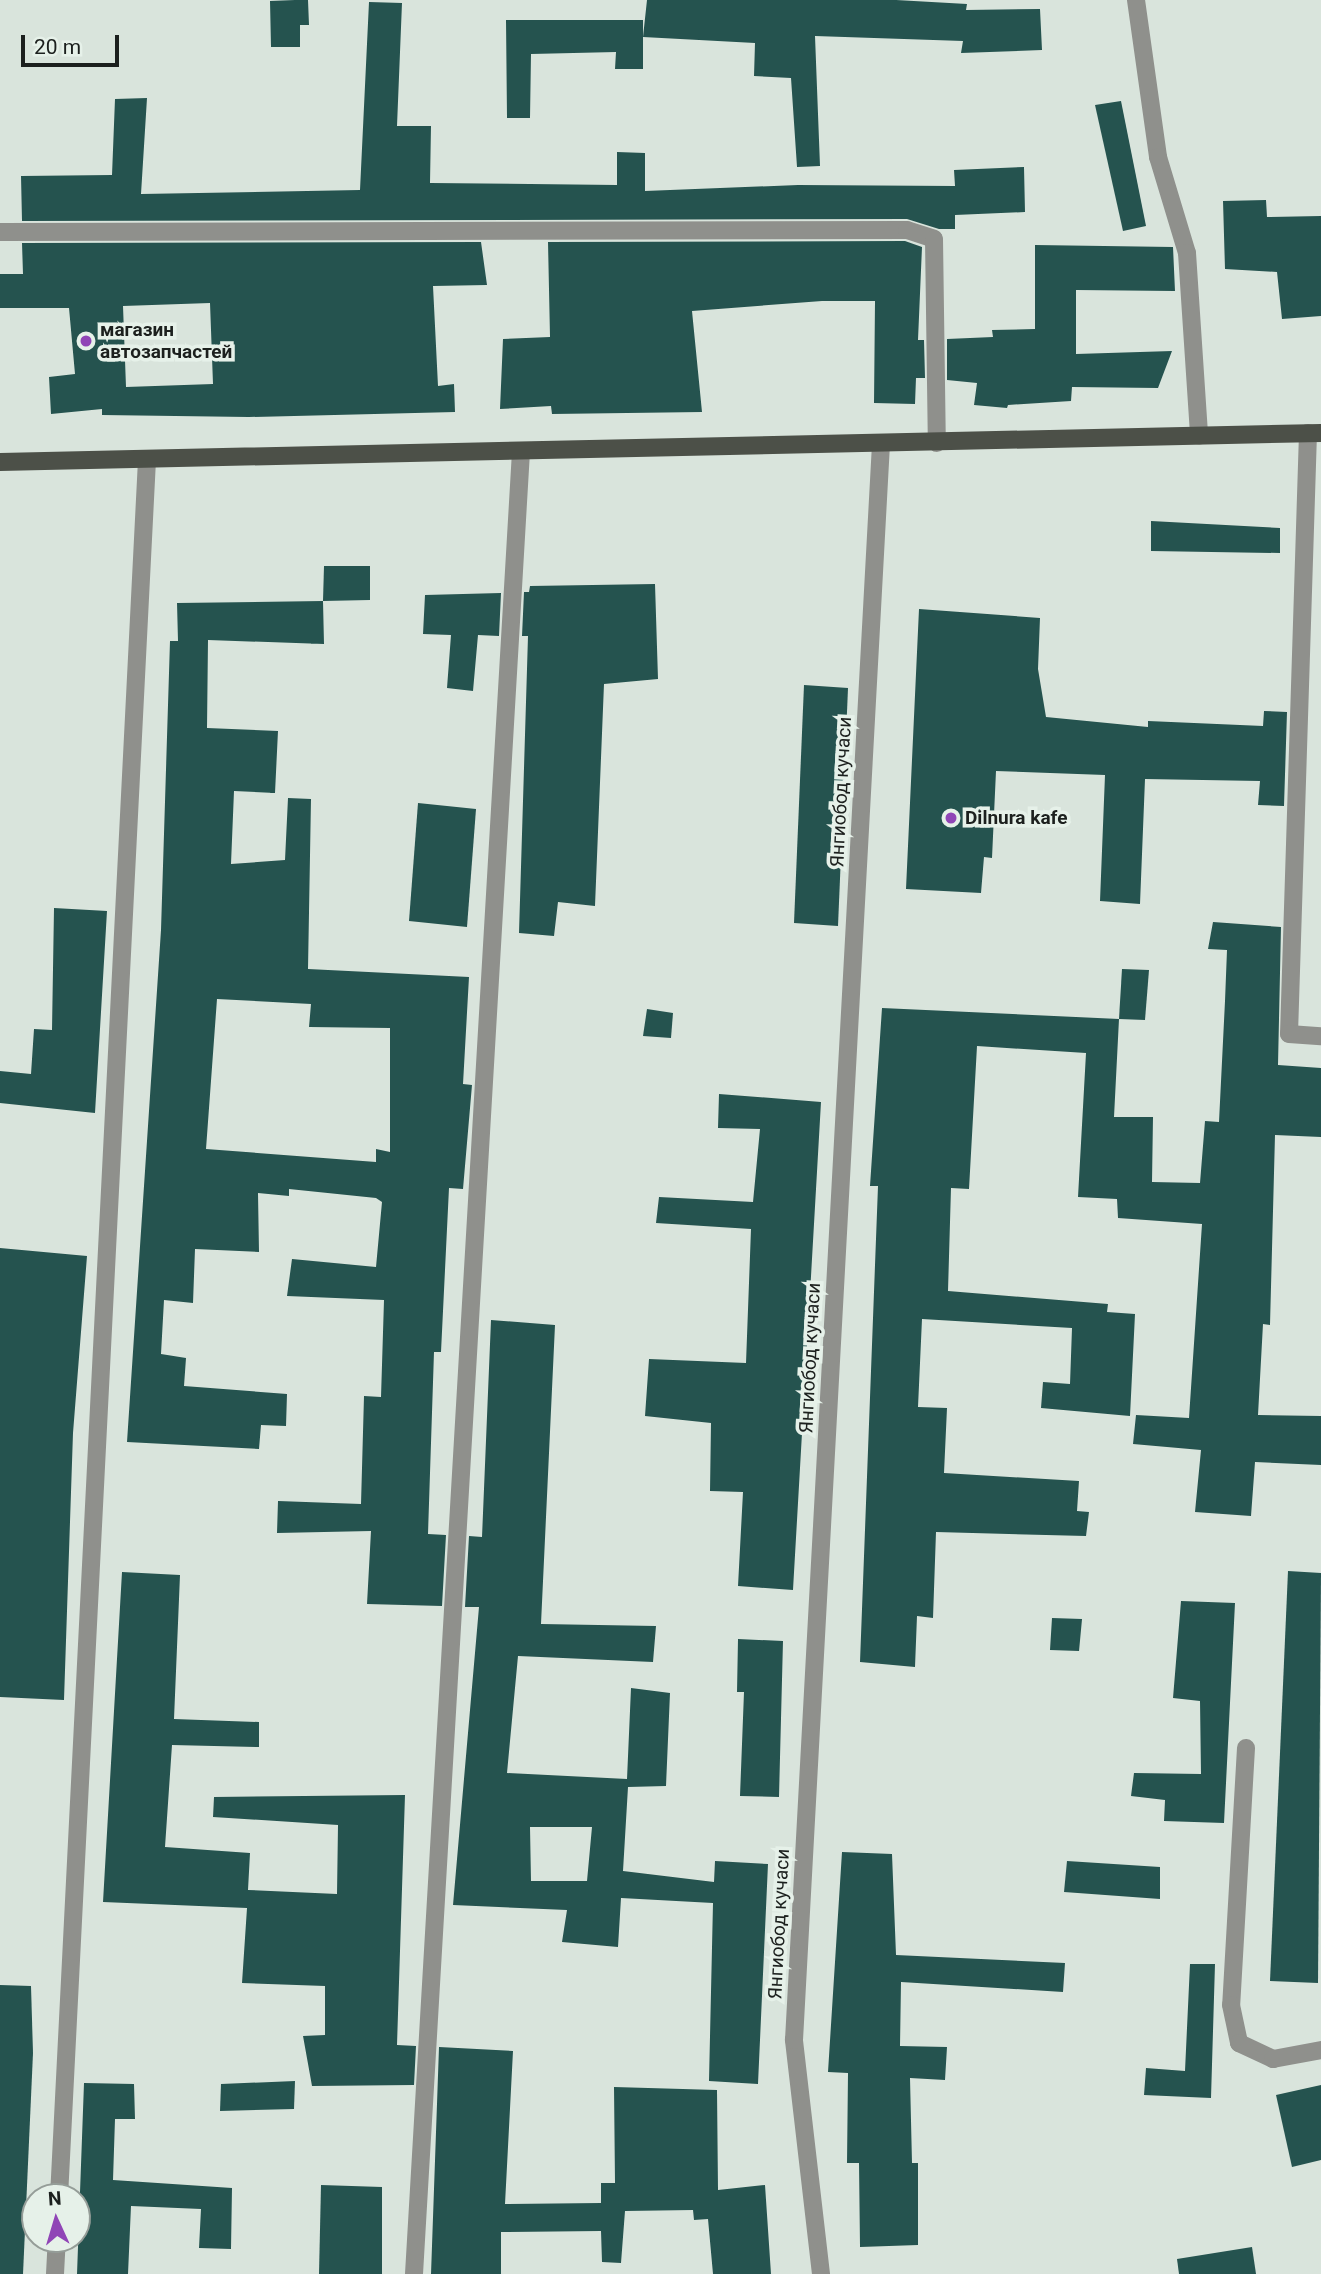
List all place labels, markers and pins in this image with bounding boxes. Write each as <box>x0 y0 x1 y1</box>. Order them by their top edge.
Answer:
place label: магазин автозапчастей <box>100 319 232 363</box>
marker: магазин автозапчастей <box>78 333 94 349</box>
place label: Dilnura kafe <box>965 807 1067 829</box>
marker: Dilnura kafe <box>943 810 959 826</box>

